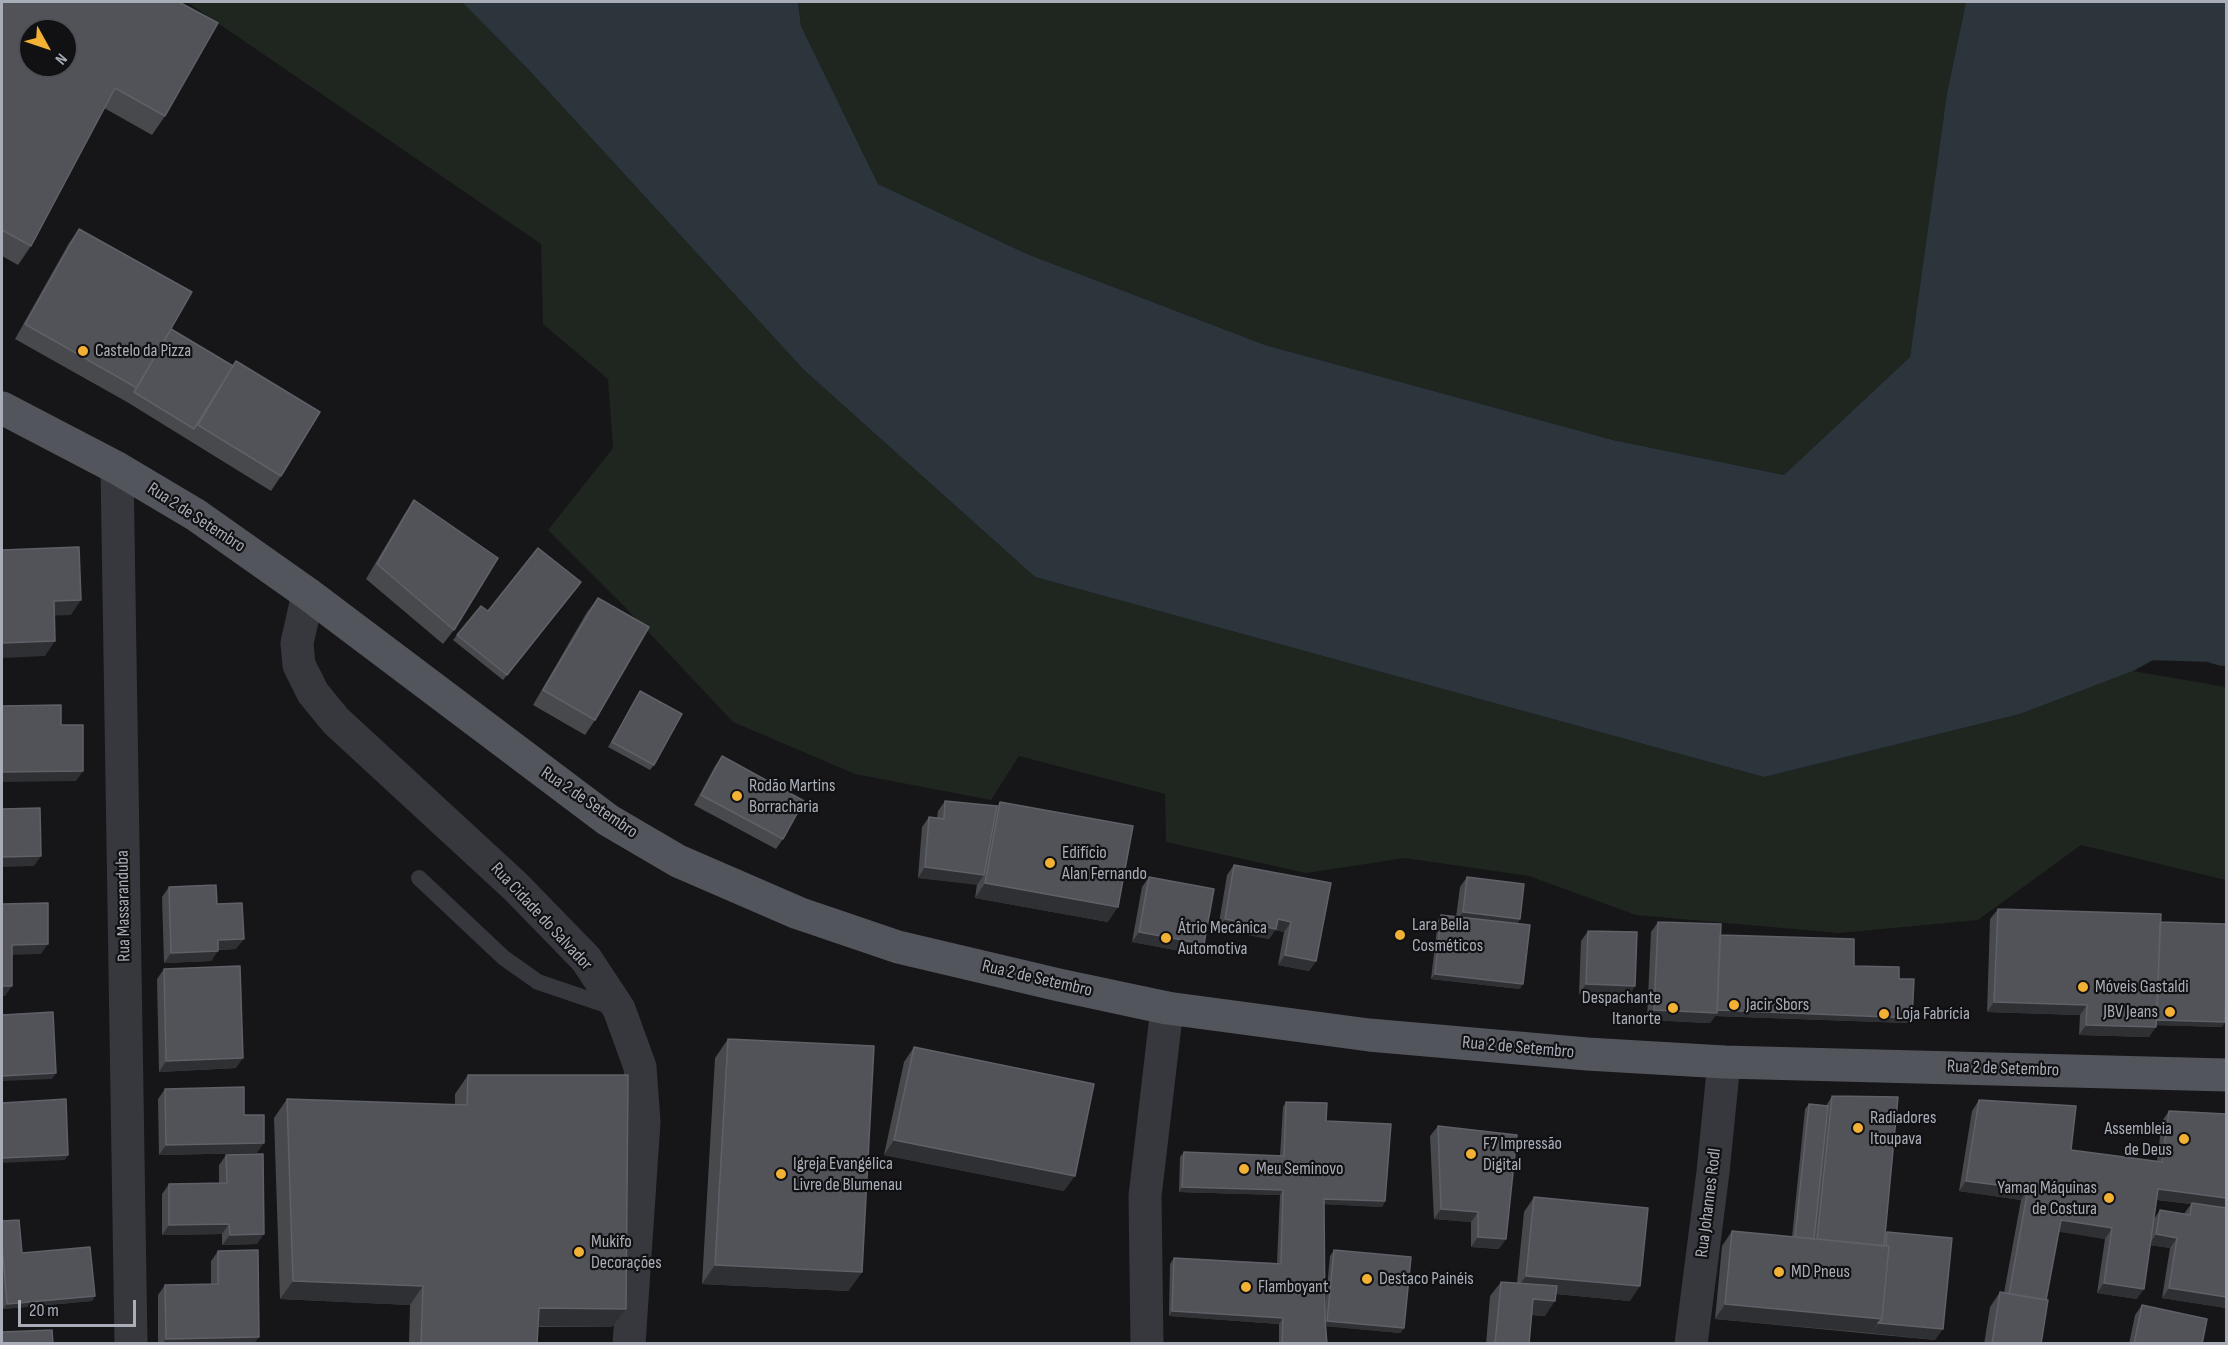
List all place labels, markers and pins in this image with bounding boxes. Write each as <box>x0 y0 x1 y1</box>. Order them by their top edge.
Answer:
place label: Castelo da Pizza <box>95 340 191 362</box>
marker: Castelo da Pizza <box>76 344 90 358</box>
place label: Rodão Martins Borracharia <box>749 775 835 818</box>
marker: Rodão Martins Borracharia <box>730 789 744 803</box>
place label: Edifício Alan Fernando <box>1062 842 1147 884</box>
marker: Edifício Alan Fernando <box>1043 856 1057 870</box>
place label: Lara Bella Cosméticos <box>1412 914 1483 956</box>
place label: Átrio Mecânica Automotiva <box>1178 917 1267 960</box>
marker: Lara Bella Cosméticos <box>1393 928 1407 942</box>
marker: Átrio Mecânica Automotiva <box>1159 931 1173 945</box>
place label: Móveis Gastaldi <box>2095 976 2189 998</box>
marker: Móveis Gastaldi <box>2076 980 2090 994</box>
place label: Despachante Itanorte <box>1582 987 1661 1030</box>
place label: Jacir Sbors <box>1746 994 1809 1016</box>
marker: Jacir Sbors <box>1727 998 1741 1012</box>
marker: Despachante Itanorte <box>1666 1001 1680 1015</box>
place label: JBV Jeans <box>2103 1001 2158 1023</box>
place label: Loja Fabrícia <box>1896 1003 1970 1025</box>
marker: JBV Jeans <box>2163 1005 2177 1019</box>
marker: Loja Fabrícia <box>1877 1007 1891 1021</box>
place label: Radiadores Itoupava <box>1870 1107 1936 1150</box>
place label: Assembleia de Deus <box>2104 1118 2172 1160</box>
marker: Radiadores Itoupava <box>1851 1121 1865 1135</box>
marker: Assembleia de Deus <box>2177 1132 2191 1146</box>
place label: F7 Impressão Digital <box>1483 1133 1562 1176</box>
marker: F7 Impressão Digital <box>1464 1147 1478 1161</box>
place label: Igreja Evangélica Livre de Blumenau <box>793 1153 902 1196</box>
place label: Meu Seminovo <box>1256 1158 1343 1180</box>
marker: Meu Seminovo <box>1237 1162 1251 1176</box>
marker: Igreja Evangélica Livre de Blumenau <box>774 1167 788 1181</box>
place label: Yamaq Máquinas de Costura <box>1997 1177 2097 1220</box>
marker: Yamaq Máquinas de Costura <box>2102 1191 2116 1205</box>
place label: Mukifo Decorações <box>591 1231 662 1274</box>
marker: Mukifo Decorações <box>572 1245 586 1259</box>
place label: MD Pneus <box>1791 1261 1850 1283</box>
marker: MD Pneus <box>1772 1265 1786 1279</box>
place label: Destaco Painéis <box>1379 1268 1474 1290</box>
marker: Destaco Painéis <box>1360 1272 1374 1286</box>
place label: Flamboyant <box>1258 1276 1328 1298</box>
marker: Flamboyant <box>1239 1280 1253 1294</box>

